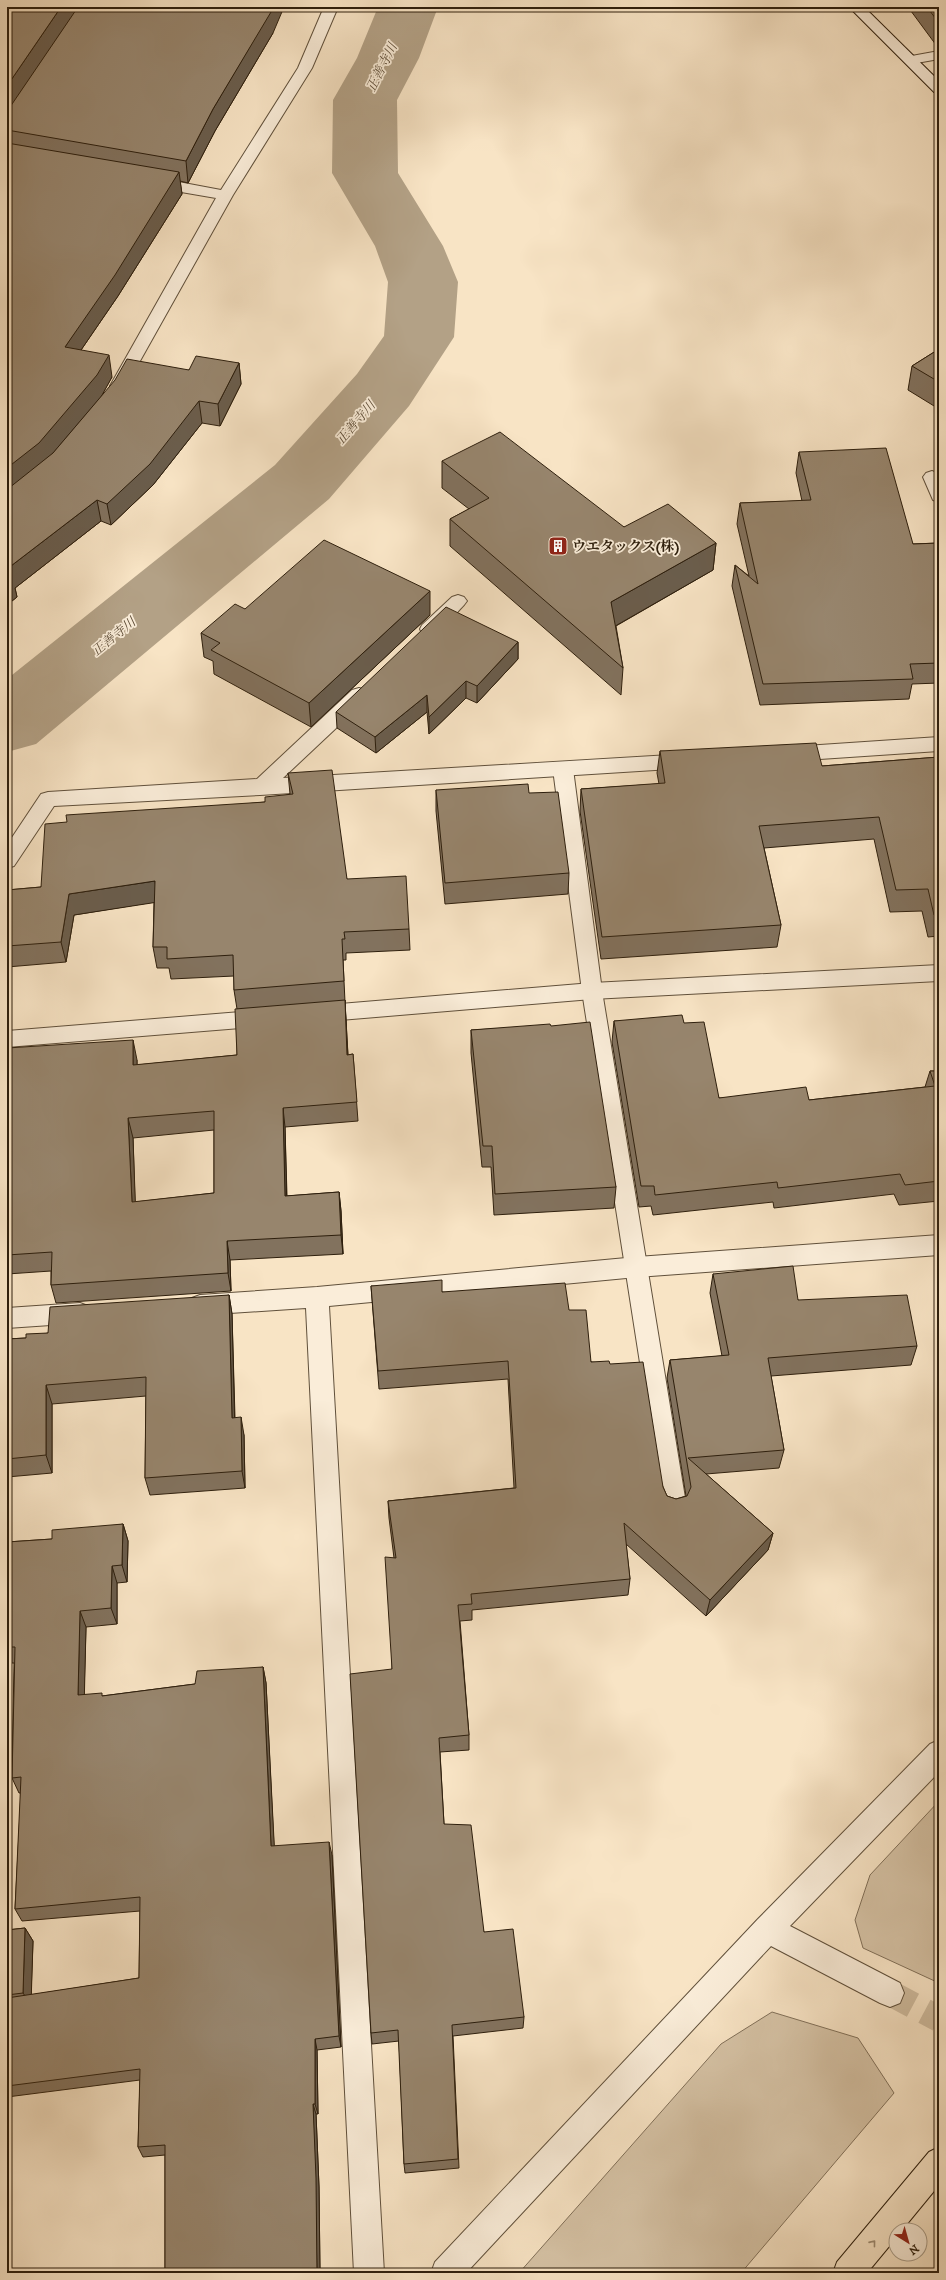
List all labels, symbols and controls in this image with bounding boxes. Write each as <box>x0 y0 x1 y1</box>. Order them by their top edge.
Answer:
water label: 正善寺川 <box>363 39 402 94</box>
water label: 正善寺川 <box>333 396 380 448</box>
building icon: ウエタックス(株) <box>547 535 569 557</box>
place label: ウエタックス(株) <box>572 538 679 556</box>
water label: 正善寺川 <box>88 613 140 659</box>
north arrow <box>888 2222 928 2262</box>
one-way arrow <box>868 2240 875 2247</box>
text: N <box>906 2241 921 2257</box>

